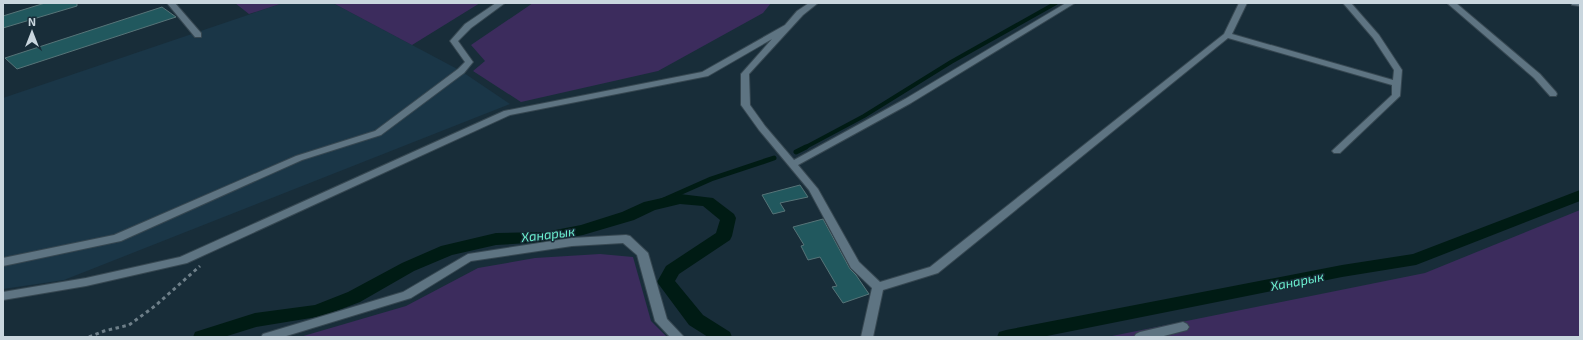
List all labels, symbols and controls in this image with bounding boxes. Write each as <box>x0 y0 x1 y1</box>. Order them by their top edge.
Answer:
north arrow <box>12 12 52 52</box>
text: N <box>28 15 36 28</box>
water label: Ханарык <box>519 223 576 245</box>
water label: Ханарык <box>1268 268 1325 294</box>

